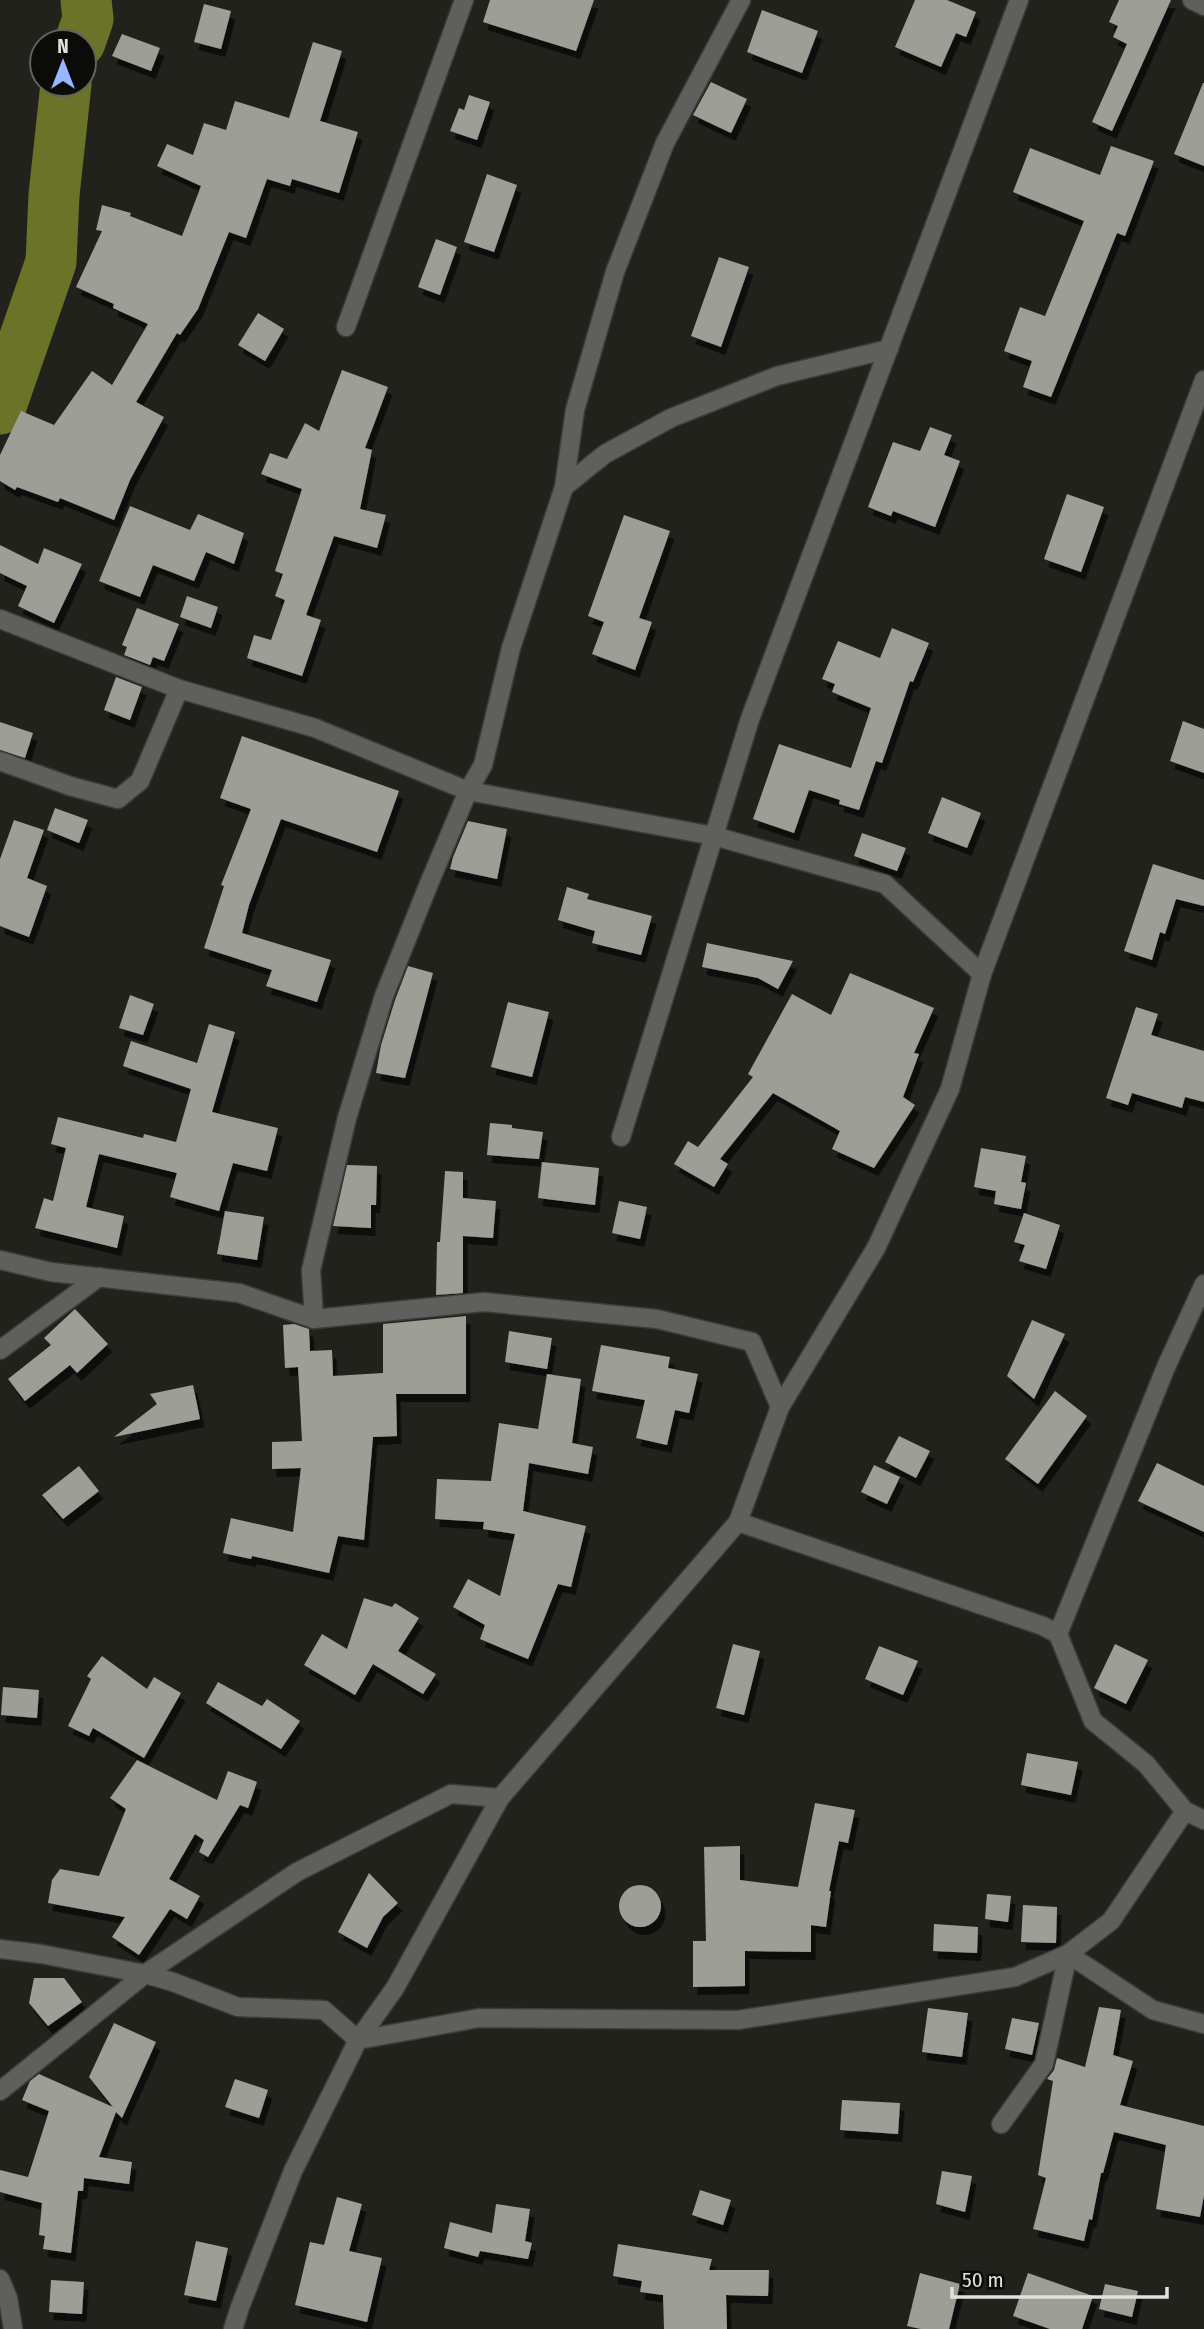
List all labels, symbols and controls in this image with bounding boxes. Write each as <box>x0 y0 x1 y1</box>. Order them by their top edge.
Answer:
north arrow <box>28 28 98 98</box>
text: N <box>57 35 69 58</box>
scale bar <box>952 2256 1167 2300</box>
text: 50 m <box>962 2267 1004 2293</box>

